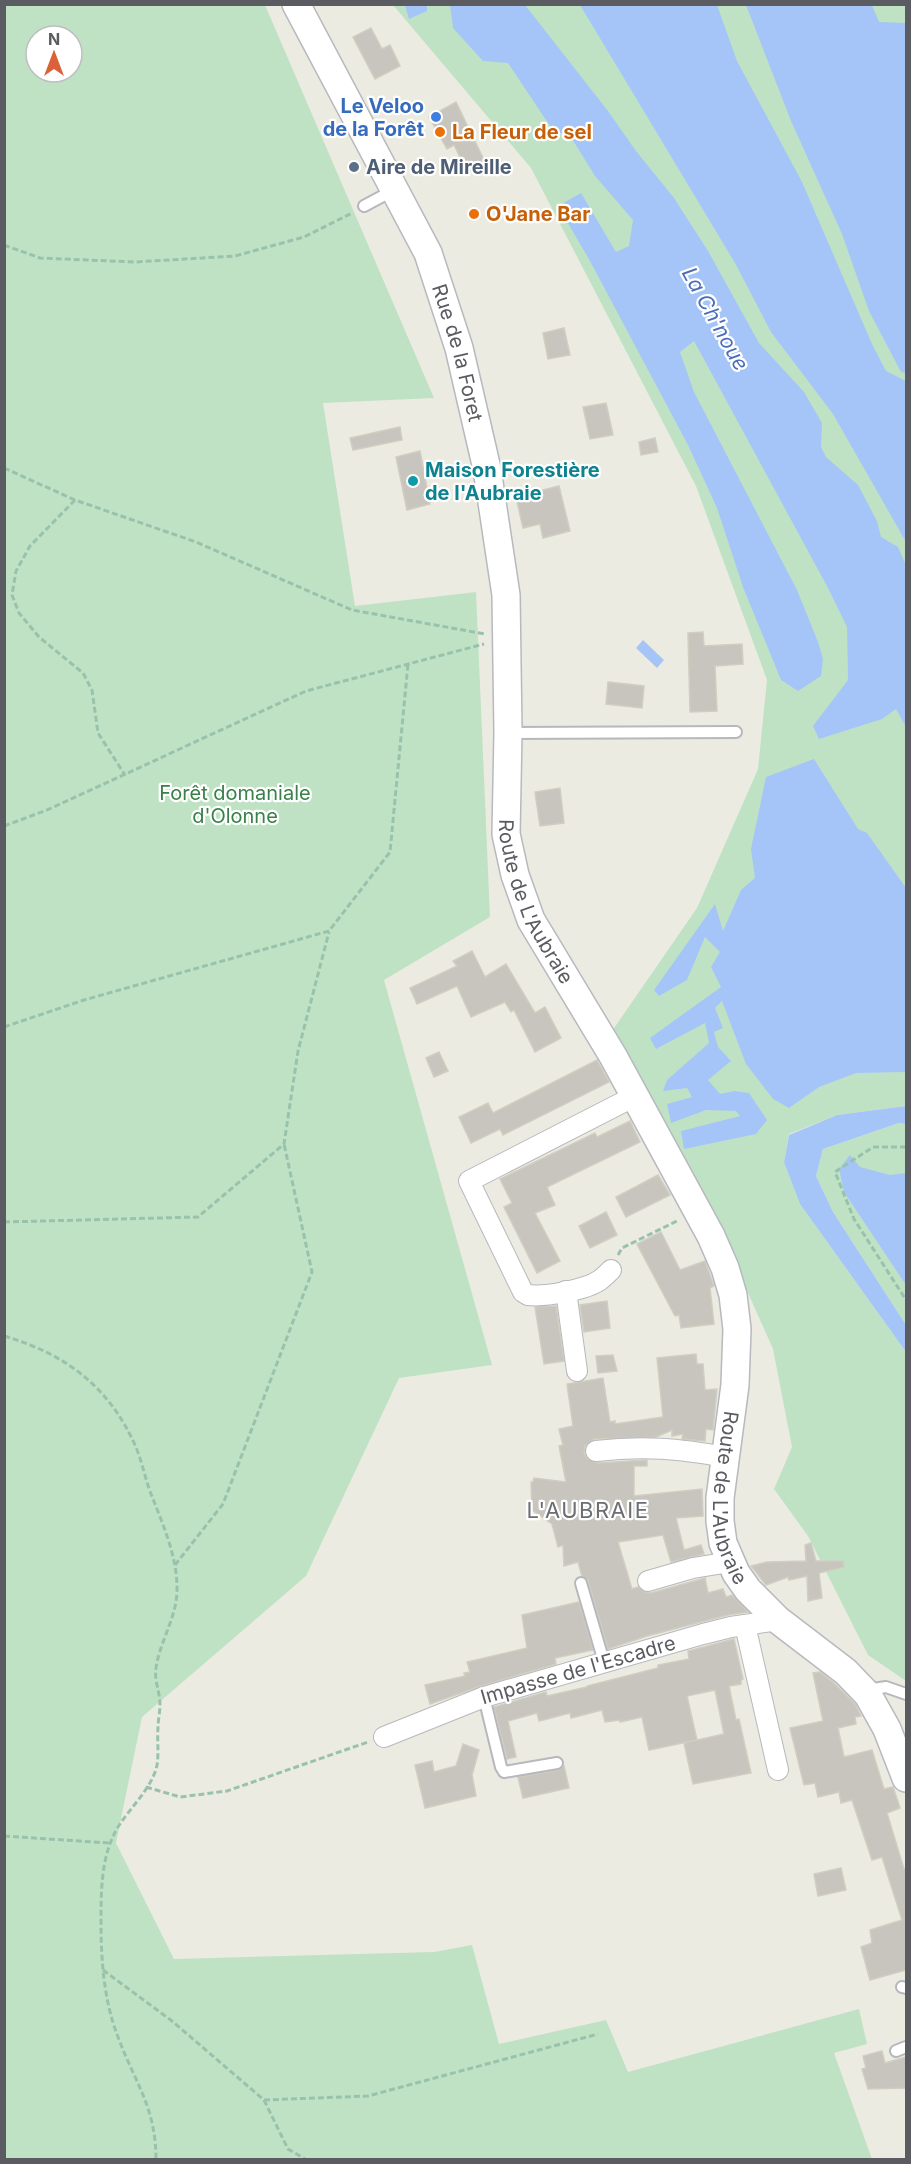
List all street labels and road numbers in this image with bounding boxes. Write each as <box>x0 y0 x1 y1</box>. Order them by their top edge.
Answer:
street label: Rue de la Foret <box>427 281 488 424</box>
street label: Route de L'Aubraie <box>494 819 579 988</box>
street label: Route de L'Aubraie <box>708 1410 752 1589</box>
street label: Impasse de l'Escadre <box>478 1631 678 1709</box>

